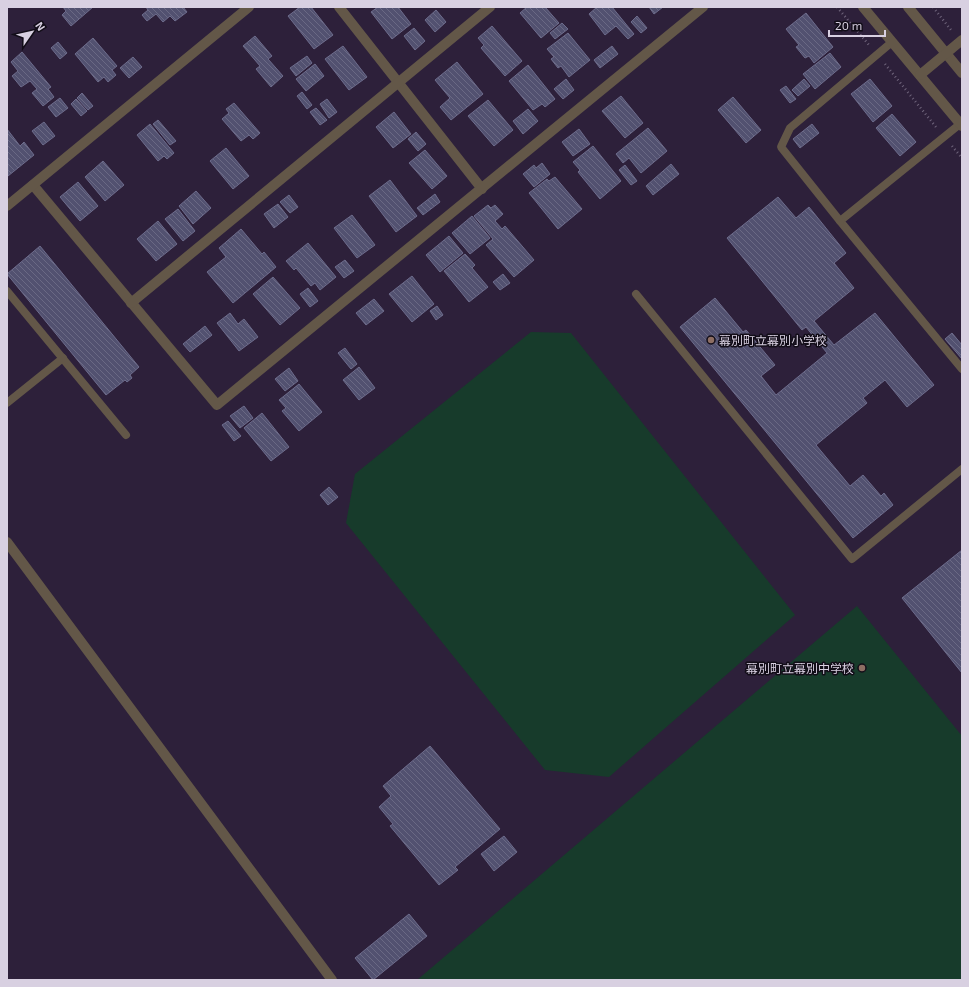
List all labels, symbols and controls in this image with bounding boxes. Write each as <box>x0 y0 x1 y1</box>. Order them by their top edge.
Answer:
north arrow <box>12 12 52 52</box>
scale bar <box>829 12 885 38</box>
text: 20 m <box>835 18 862 32</box>
text: N <box>33 19 48 33</box>
place label: 幕別町立幕別小学校 <box>719 333 827 347</box>
marker: 幕別町立幕別小学校 <box>706 335 716 345</box>
place label: 幕別町立幕別中学校 <box>746 661 854 675</box>
marker: 幕別町立幕別中学校 <box>857 663 867 673</box>

